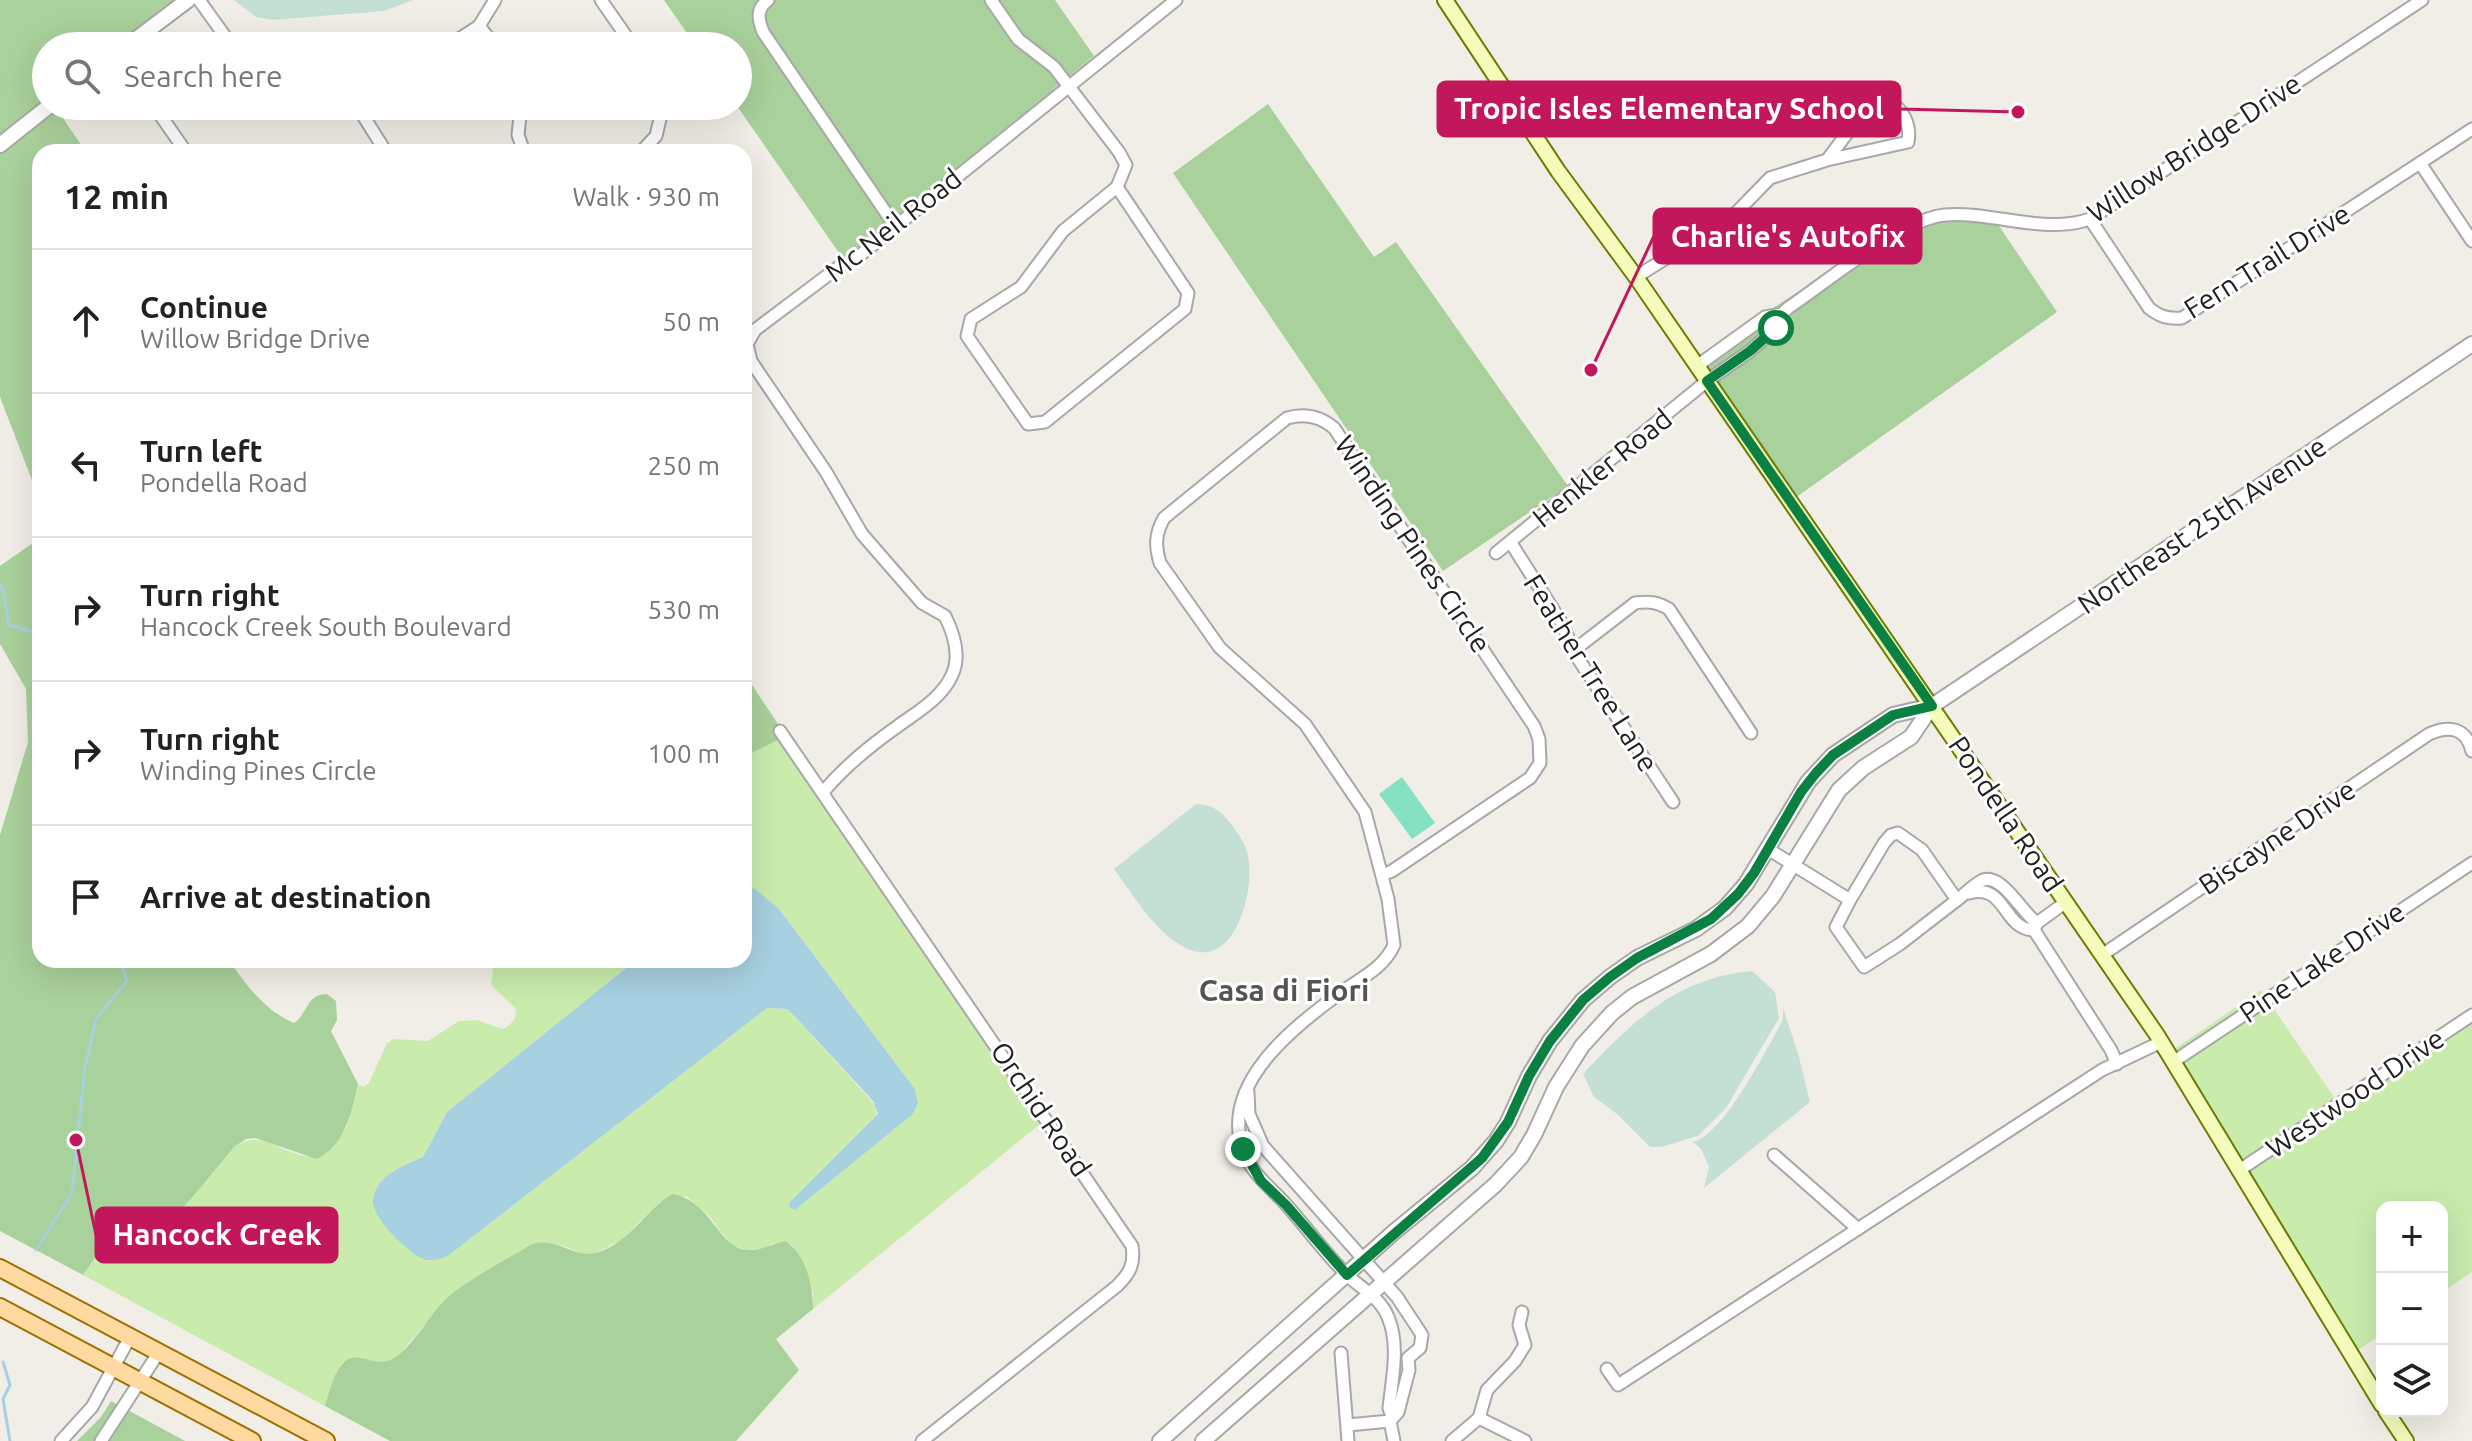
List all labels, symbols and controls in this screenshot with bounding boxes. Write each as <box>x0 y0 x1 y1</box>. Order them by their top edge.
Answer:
search box <box>32 32 752 120</box>
icon: search <box>60 54 104 98</box>
text: Search here <box>124 59 283 93</box>
street label: Willow Bridge Drive <box>2081 67 2306 228</box>
callout: Tropic Isles Elementary School <box>1438 82 1900 136</box>
text: Tropic Isles Elementary School <box>1454 91 1884 125</box>
street label: Mc Neil Road <box>818 162 967 287</box>
text: 12 min <box>64 177 169 215</box>
text: Walk · 930 m <box>572 182 720 211</box>
street label: Fern Trail Drive <box>2178 197 2355 324</box>
callout: Charlie's Autofix <box>1654 209 1921 263</box>
text: Charlie's Autofix <box>1671 219 1905 253</box>
text: Continue <box>140 290 268 324</box>
icon: ahead <box>64 299 108 343</box>
text: 50 m <box>662 307 720 336</box>
route start <box>1758 310 1794 346</box>
text: Willow Bridge Drive <box>140 324 370 353</box>
street label: Henkler Road <box>1526 402 1677 533</box>
street label: Winding Pines Circle <box>1329 429 1498 658</box>
street label: Northeast 25th Avenue <box>2072 430 2332 619</box>
text: Turn left <box>140 434 262 468</box>
icon: left <box>64 443 108 487</box>
text: 250 m <box>648 451 720 480</box>
text: Pondella Road <box>140 468 308 497</box>
street label: Feather Tree Lane <box>1518 568 1665 777</box>
text: Turn right <box>140 578 280 612</box>
icon: right <box>64 587 108 631</box>
text: 530 m <box>648 595 720 624</box>
text: Hancock Creek South Boulevard <box>140 612 512 641</box>
text: Turn right <box>140 722 280 756</box>
street label: Pondella Road <box>1943 730 2070 897</box>
icon: right <box>64 731 108 775</box>
text: 100 m <box>648 739 720 768</box>
text: Winding Pines Circle <box>140 756 377 785</box>
street label: Biscayne Drive <box>2193 773 2361 900</box>
icon: arrive <box>64 875 108 919</box>
text: Arrive at destination <box>140 880 432 914</box>
street label: Pine Lake Drive <box>2234 895 2410 1028</box>
district label: Casa di Fiori <box>1199 973 1369 1007</box>
street label: Westwood Drive <box>2260 1022 2449 1163</box>
street label: Orchid Road <box>985 1036 1098 1182</box>
route end <box>1225 1131 1261 1167</box>
map controls <box>2376 1201 2448 1417</box>
button: + <box>2376 1201 2448 1273</box>
callout: Hancock Creek <box>96 1208 337 1262</box>
text: Hancock Creek <box>112 1217 322 1251</box>
button: − <box>2376 1273 2448 1345</box>
button: layers <box>2376 1345 2448 1417</box>

